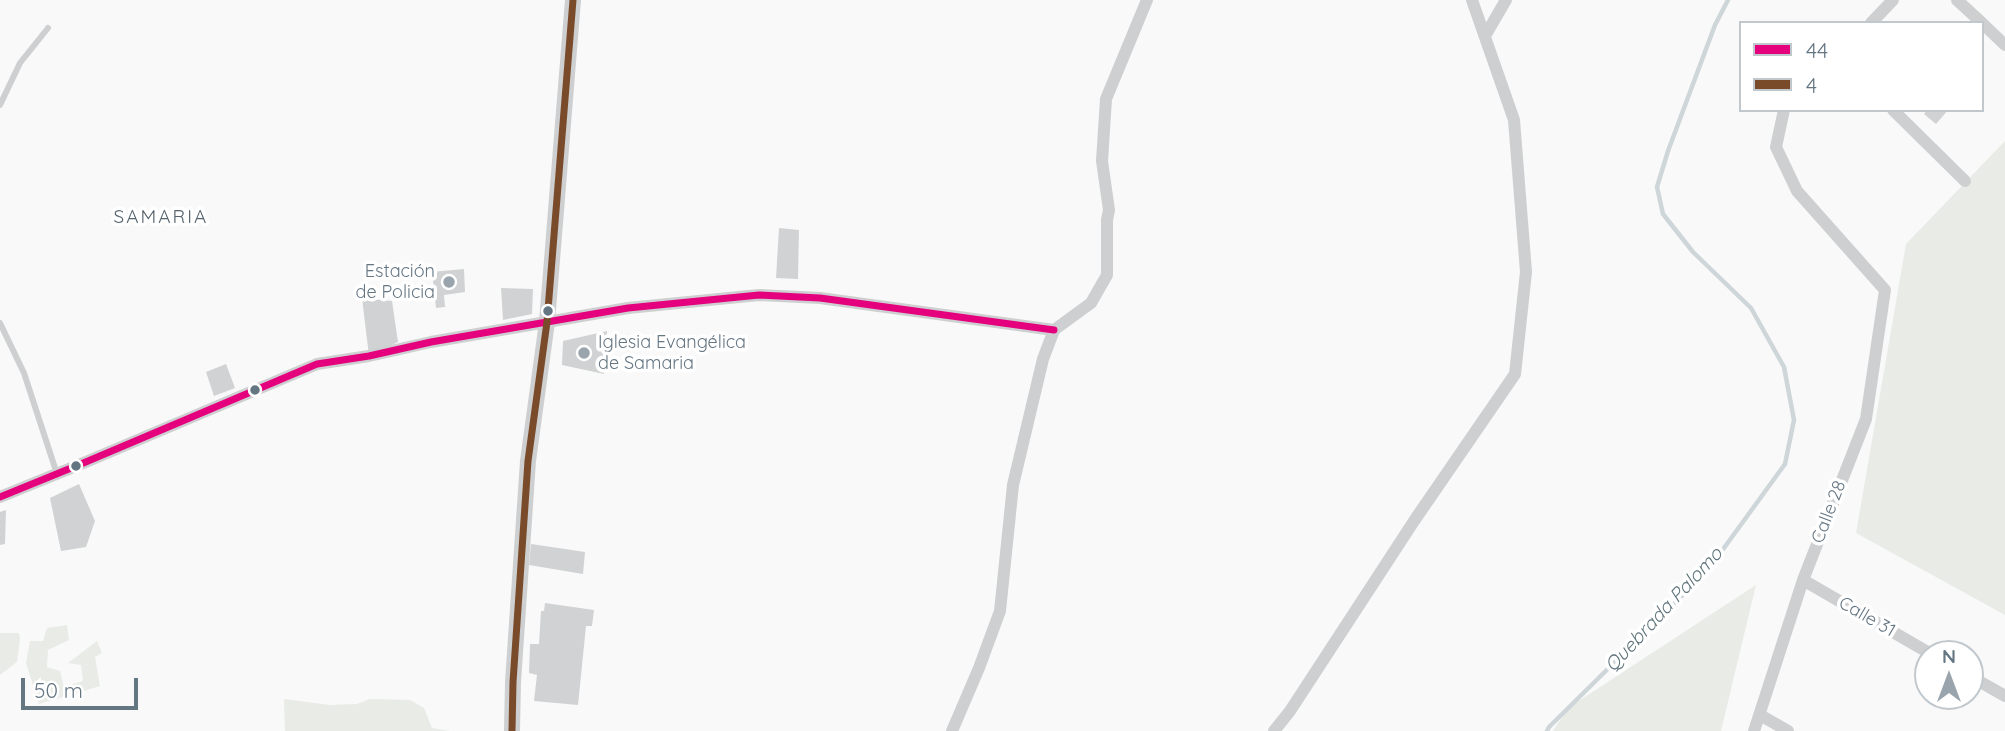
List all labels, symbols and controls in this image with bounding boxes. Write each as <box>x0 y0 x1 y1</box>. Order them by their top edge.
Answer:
legend <box>1739 21 1984 112</box>
text: 44 <box>1806 37 1828 63</box>
text: 4 <box>1806 72 1817 98</box>
district label: SAMARIA <box>115 206 207 228</box>
place label: Estación de Policia <box>356 261 435 304</box>
marker: Estación de Policia <box>441 274 457 290</box>
unlabelled marker <box>541 304 555 318</box>
place label: Iglesia Evangélica de Samaria <box>598 332 746 374</box>
marker: Iglesia Evangélica de Samaria <box>576 345 592 361</box>
unlabelled marker <box>248 383 262 397</box>
unlabelled marker <box>69 459 83 473</box>
street label: Calle 28 <box>1807 478 1851 546</box>
water label: Quebrada Palomo <box>1600 543 1728 677</box>
street label: Calle 31 <box>1835 592 1899 642</box>
north arrow <box>1914 640 1984 710</box>
text: N <box>1942 644 1956 668</box>
scale bar <box>24 664 142 708</box>
text: 50 m <box>34 677 83 703</box>

